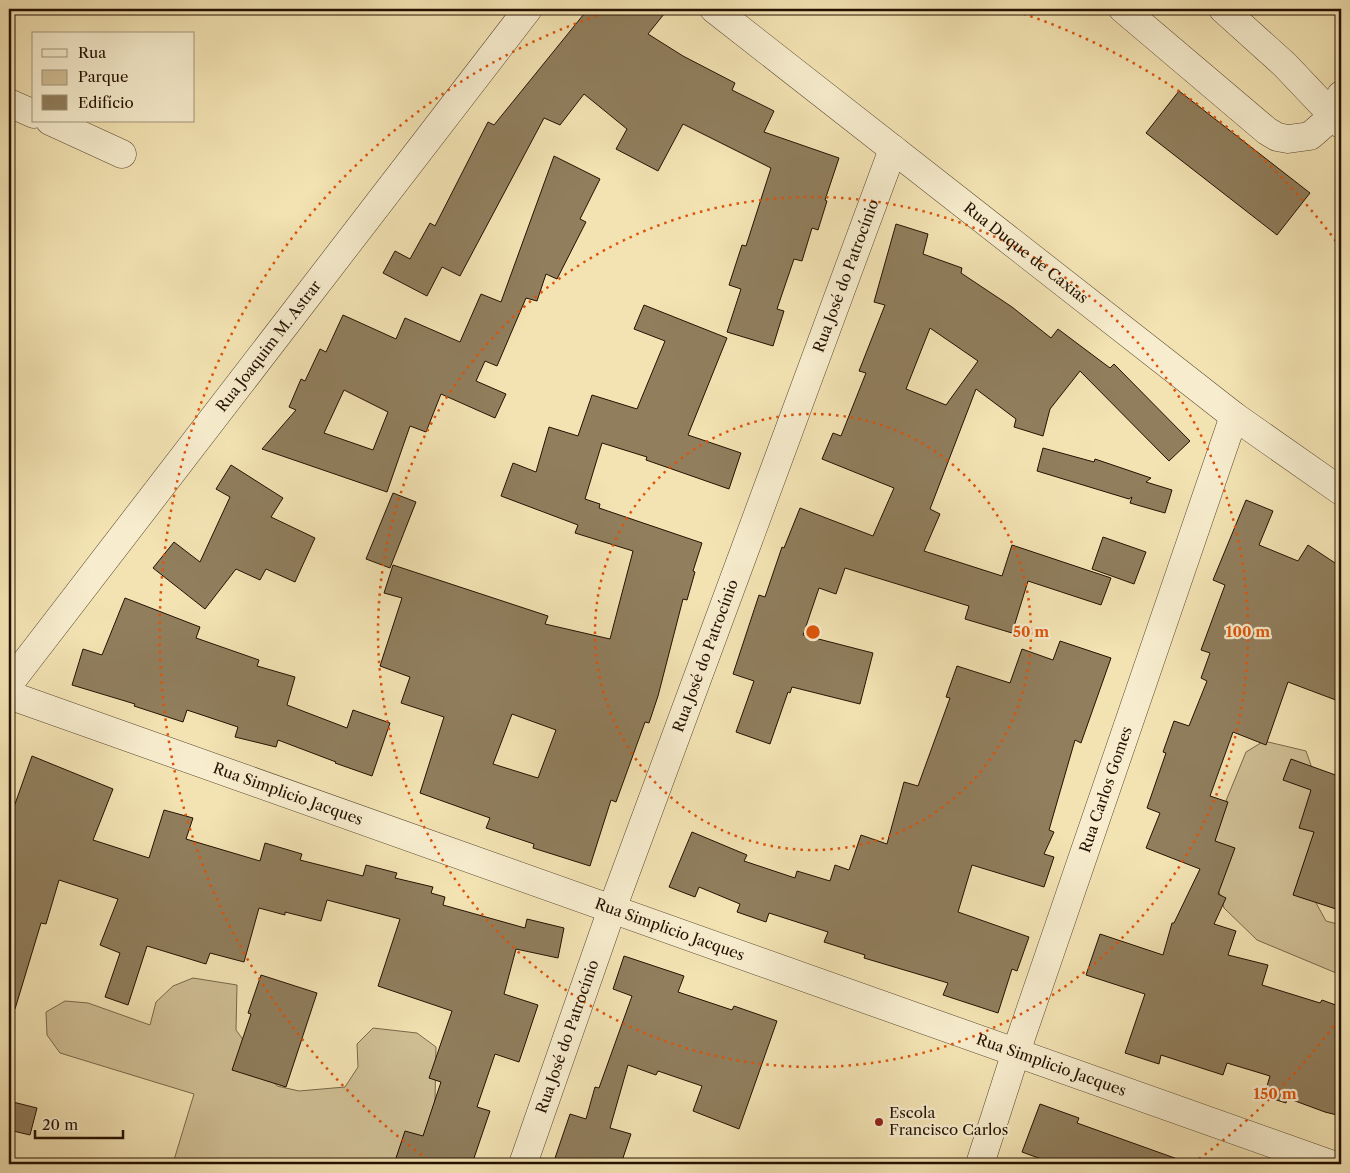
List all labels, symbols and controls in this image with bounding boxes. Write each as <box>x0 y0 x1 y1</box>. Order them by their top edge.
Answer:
legend <box>32 32 195 122</box>
text: Rua <box>78 43 106 62</box>
text: Parque <box>78 67 128 86</box>
text: Edifício <box>78 93 134 112</box>
street label: Rua José do Patrocínio <box>809 197 882 355</box>
street label: Rua Duque de Caxias <box>960 198 1092 307</box>
street label: Rua Joaquim M. Astrar <box>212 276 325 416</box>
street label: Rua José do Patrocínio <box>668 577 742 735</box>
text: 50 m <box>1013 622 1049 641</box>
text: 100 m <box>1226 622 1270 641</box>
centre of rings <box>804 623 822 641</box>
street label: Rua Carlos Gomes <box>1075 724 1136 855</box>
street label: Rua Simplicio Jacques <box>211 758 366 829</box>
street label: Rua Simplicio Jacques <box>592 894 747 964</box>
street label: Rua José do Patrocínio <box>531 957 603 1116</box>
street label: Rua Simplicio Jacques <box>974 1029 1129 1100</box>
text: 150 m <box>1253 1084 1297 1103</box>
place label: Escola Francisco Carlos <box>889 1103 1008 1139</box>
scale bar <box>35 1108 122 1140</box>
text: 20 m <box>42 1115 78 1134</box>
marker: Escola Francisco Carlos <box>873 1116 885 1128</box>

